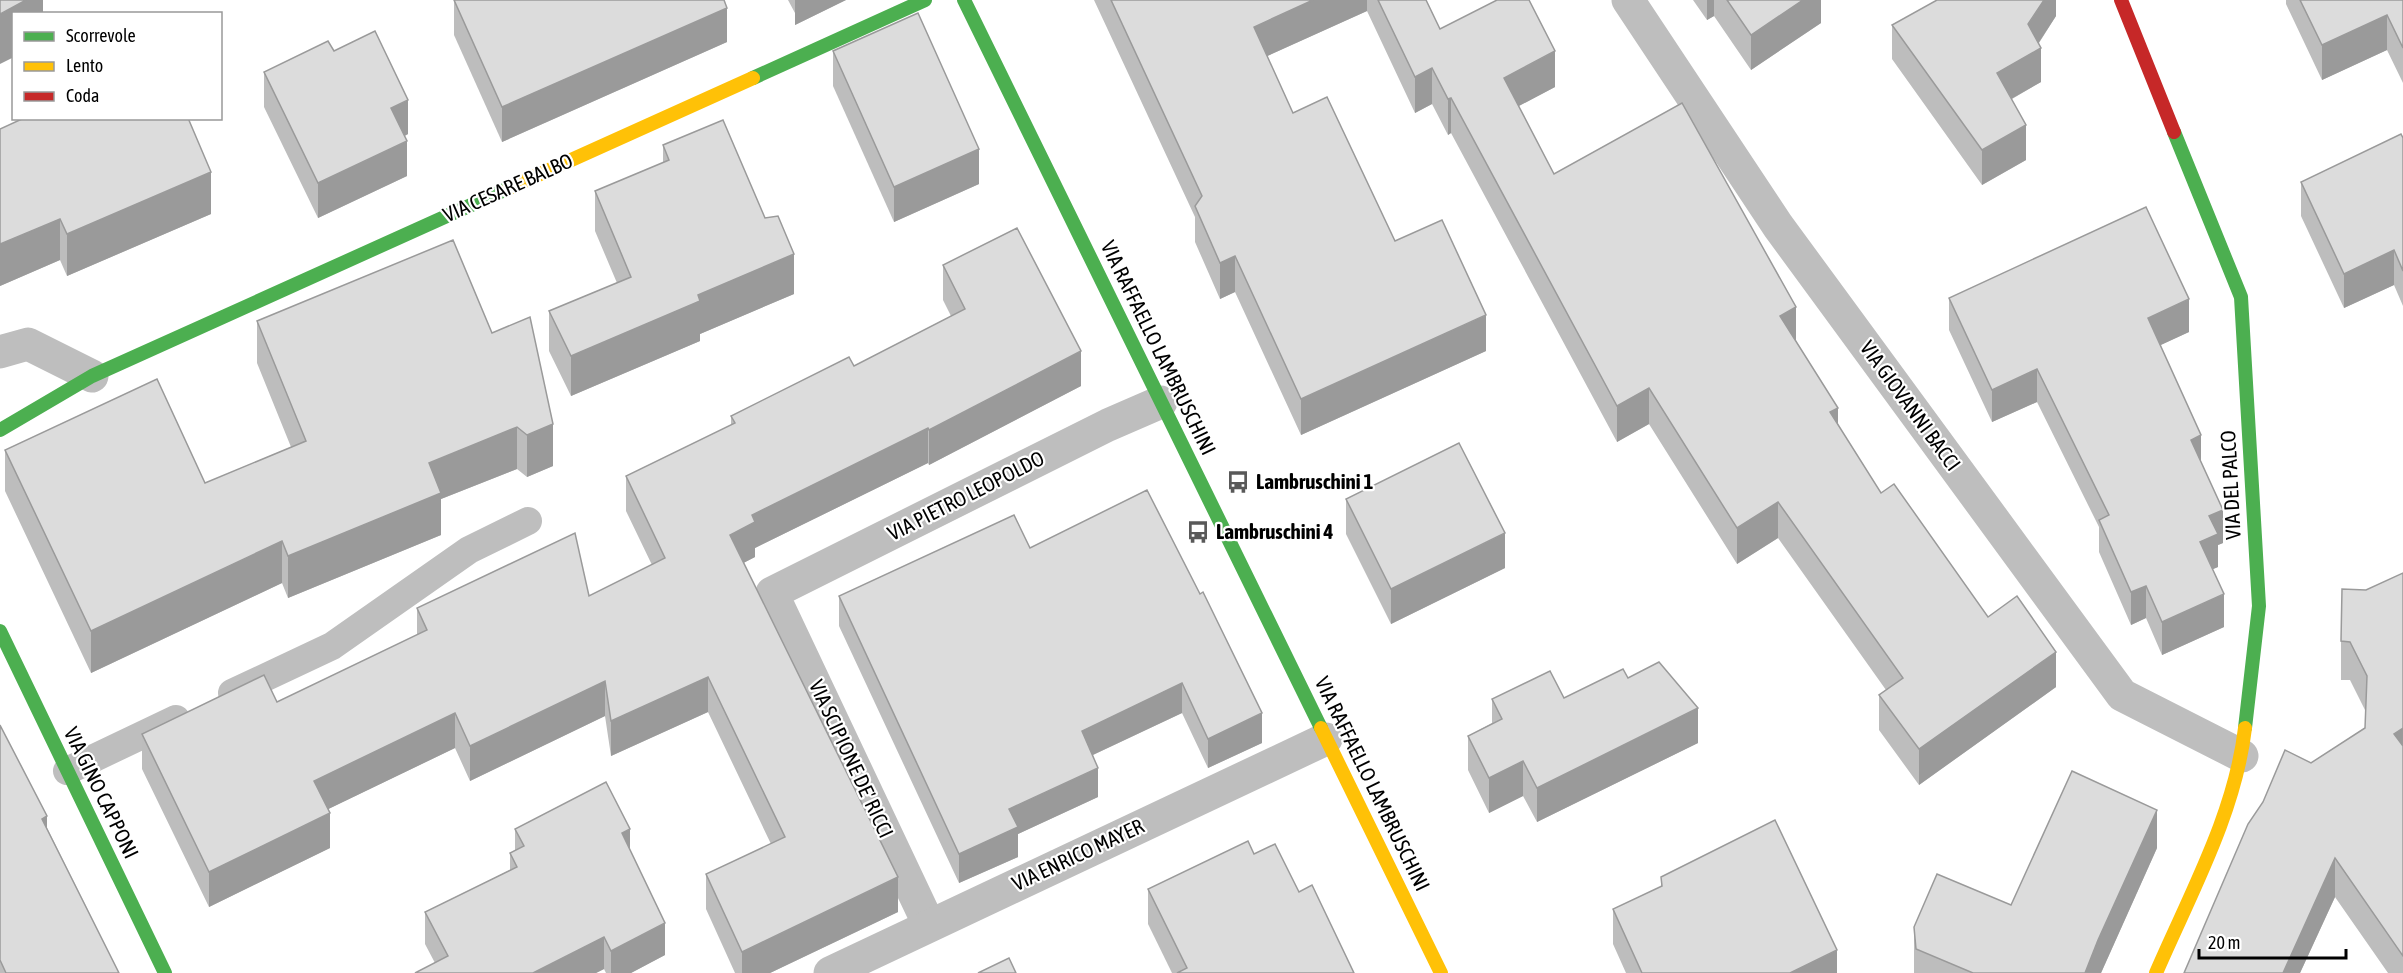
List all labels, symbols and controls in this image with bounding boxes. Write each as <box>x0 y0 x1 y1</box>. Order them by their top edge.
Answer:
legend <box>12 12 222 120</box>
text: Scorrevole <box>66 25 136 46</box>
text: Lento <box>66 55 103 76</box>
text: Coda <box>66 85 99 106</box>
street label: VIA CESARE BALBO <box>439 148 576 226</box>
street label: VIA RAFFAELLO LAMBRUSCHINI <box>1097 237 1221 459</box>
street label: VIA GIOVANNI BACCI <box>1856 336 1966 475</box>
street label: VIA DEL PALCO <box>2215 430 2245 540</box>
street label: VIA PIETRO LEOPOLDO <box>883 445 1048 545</box>
bus stop icon: Lambruschini 1 <box>1225 469 1251 495</box>
place label: Lambruschini 1 <box>1256 469 1373 493</box>
bus stop icon: Lambruschini 4 <box>1185 519 1211 545</box>
place label: Lambruschini 4 <box>1216 519 1333 543</box>
street label: VIA RAFFAELLO LAMBRUSCHINI <box>1311 673 1435 895</box>
street label: VIA SCIPIONE DE' RICCI <box>805 676 899 841</box>
street label: VIA GINO CAPPONI <box>60 723 144 862</box>
street label: VIA ENRICO MAYER <box>1008 813 1148 895</box>
scale bar <box>2199 922 2346 960</box>
text: 20 m <box>2208 932 2240 953</box>

